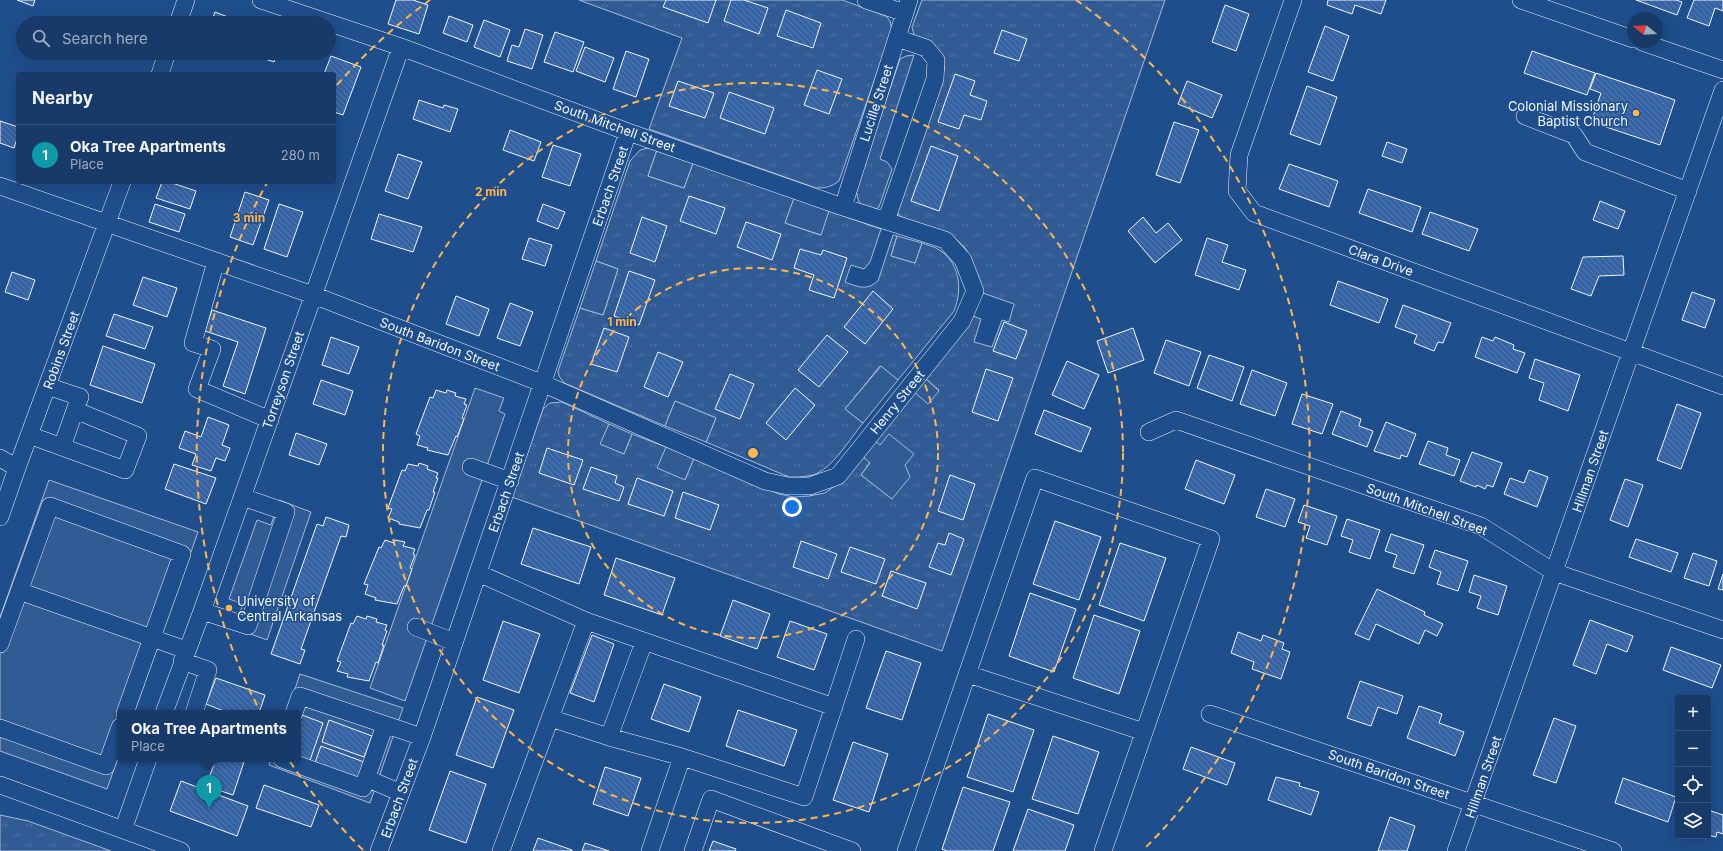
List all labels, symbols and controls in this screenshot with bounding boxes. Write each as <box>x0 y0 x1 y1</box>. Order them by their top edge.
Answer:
north arrow <box>1627 12 1663 48</box>
search box <box>16 16 336 60</box>
icon: search <box>30 27 52 49</box>
text: Search here <box>62 29 148 48</box>
street label: Lucille Street <box>856 63 896 143</box>
text: Nearby <box>32 88 93 108</box>
street label: South Mitchell Street <box>552 97 678 155</box>
place label: Colonial Missionary Baptist Church <box>1508 98 1628 129</box>
marker: Colonial Missionary Baptist Church <box>1631 108 1641 118</box>
text: Oka Tree Apartments <box>70 137 226 156</box>
street label: Erbach Street <box>589 144 631 228</box>
text: 1 <box>42 147 48 163</box>
text: 280 m <box>281 147 320 163</box>
text: Place <box>70 156 104 172</box>
text: 2 min <box>475 184 507 199</box>
text: 3 min <box>233 210 265 225</box>
street label: Clara Drive <box>1346 241 1416 279</box>
street label: Robins Street <box>39 309 83 391</box>
street label: South Baridon Street <box>378 314 502 374</box>
text: 1 min <box>607 314 637 329</box>
street label: Torreyson Street <box>259 329 307 431</box>
street label: Henry Street <box>866 367 928 437</box>
street label: Hillman Street <box>1568 428 1612 514</box>
centre of rings <box>746 446 760 460</box>
street label: Erbach Street <box>485 450 527 534</box>
street label: South Mitchell Street <box>1364 480 1490 538</box>
your location <box>782 497 802 517</box>
place label: University of Central Arkansas <box>237 593 342 624</box>
marker: University of Central Arkansas <box>224 603 234 613</box>
map controls <box>1675 695 1711 839</box>
button: + <box>1675 695 1711 731</box>
popup <box>117 710 301 762</box>
text: Oka Tree Apartments <box>131 719 287 738</box>
button: − <box>1675 731 1711 767</box>
street label: Hillman Street <box>1461 734 1505 820</box>
text: Place <box>131 738 165 754</box>
street label: South Baridon Street <box>1326 746 1452 802</box>
street label: Erbach Street <box>377 756 421 840</box>
button: locate <box>1675 767 1711 803</box>
pin: 1 <box>196 775 222 808</box>
button: layers <box>1675 803 1711 839</box>

